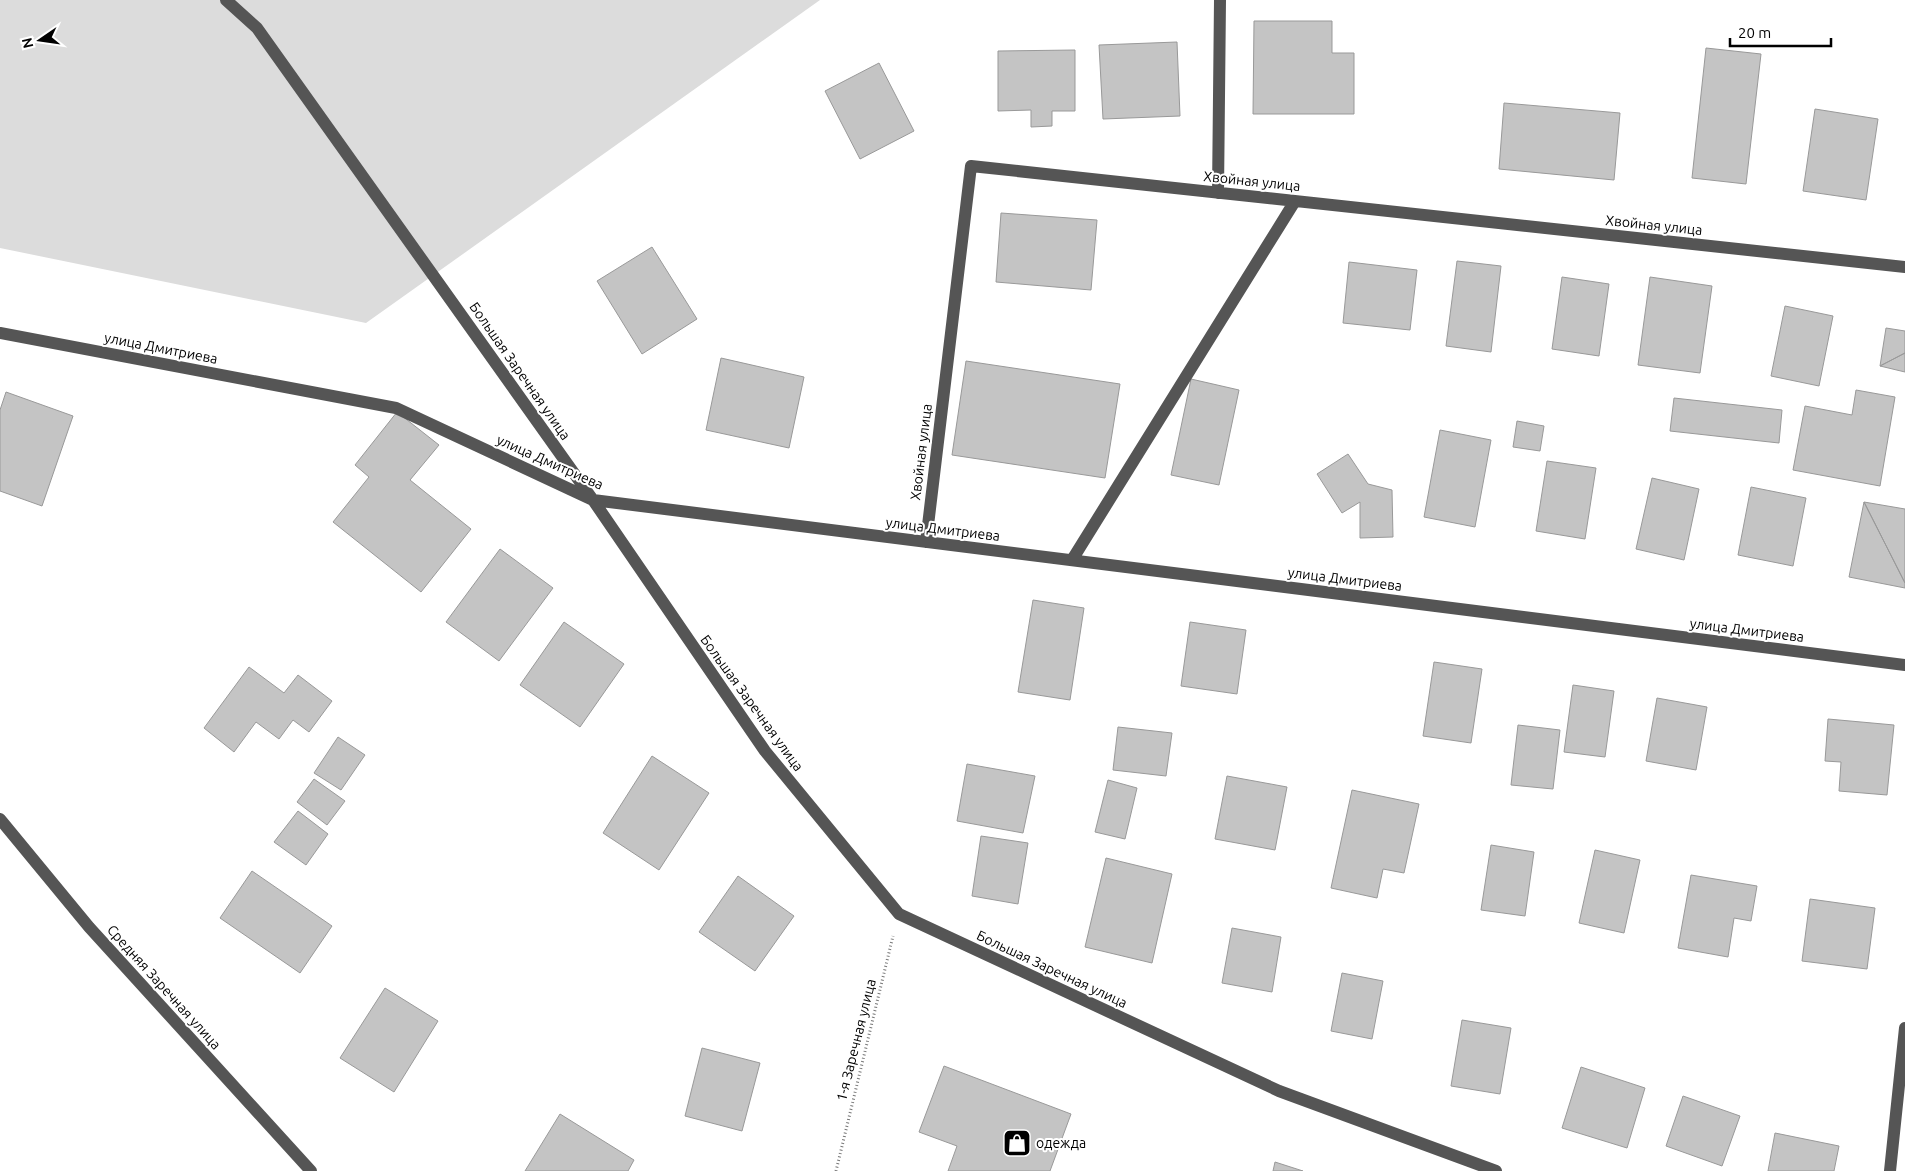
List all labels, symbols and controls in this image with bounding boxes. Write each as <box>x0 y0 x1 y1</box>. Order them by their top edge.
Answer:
north arrow <box>15 15 65 65</box>
scale bar <box>1730 15 1831 47</box>
text: 20 m <box>1738 24 1771 41</box>
text: N <box>18 36 36 50</box>
street label: Хвойная улица <box>1203 168 1301 194</box>
street label: Хвойная улица <box>1605 212 1703 238</box>
street label: Большая Заречная улица <box>466 299 574 443</box>
street label: улица Дмитриева <box>103 329 219 367</box>
street label: Хвойная улица <box>907 403 935 501</box>
street label: улица Дмитриева <box>494 431 606 493</box>
street label: улица Дмитриева <box>885 514 1001 544</box>
street label: улица Дмитриева <box>1287 564 1403 594</box>
street label: улица Дмитриева <box>1689 615 1805 645</box>
street label: Большая Заречная улица <box>697 632 807 774</box>
street label: Средняя Заречная улица <box>104 921 224 1053</box>
street label: Большая Заречная улица <box>974 927 1130 1011</box>
street label: 1-я Заречная улица <box>833 977 879 1103</box>
shop icon: одежда <box>1002 1128 1032 1158</box>
place label: одежда <box>1036 1135 1086 1151</box>

